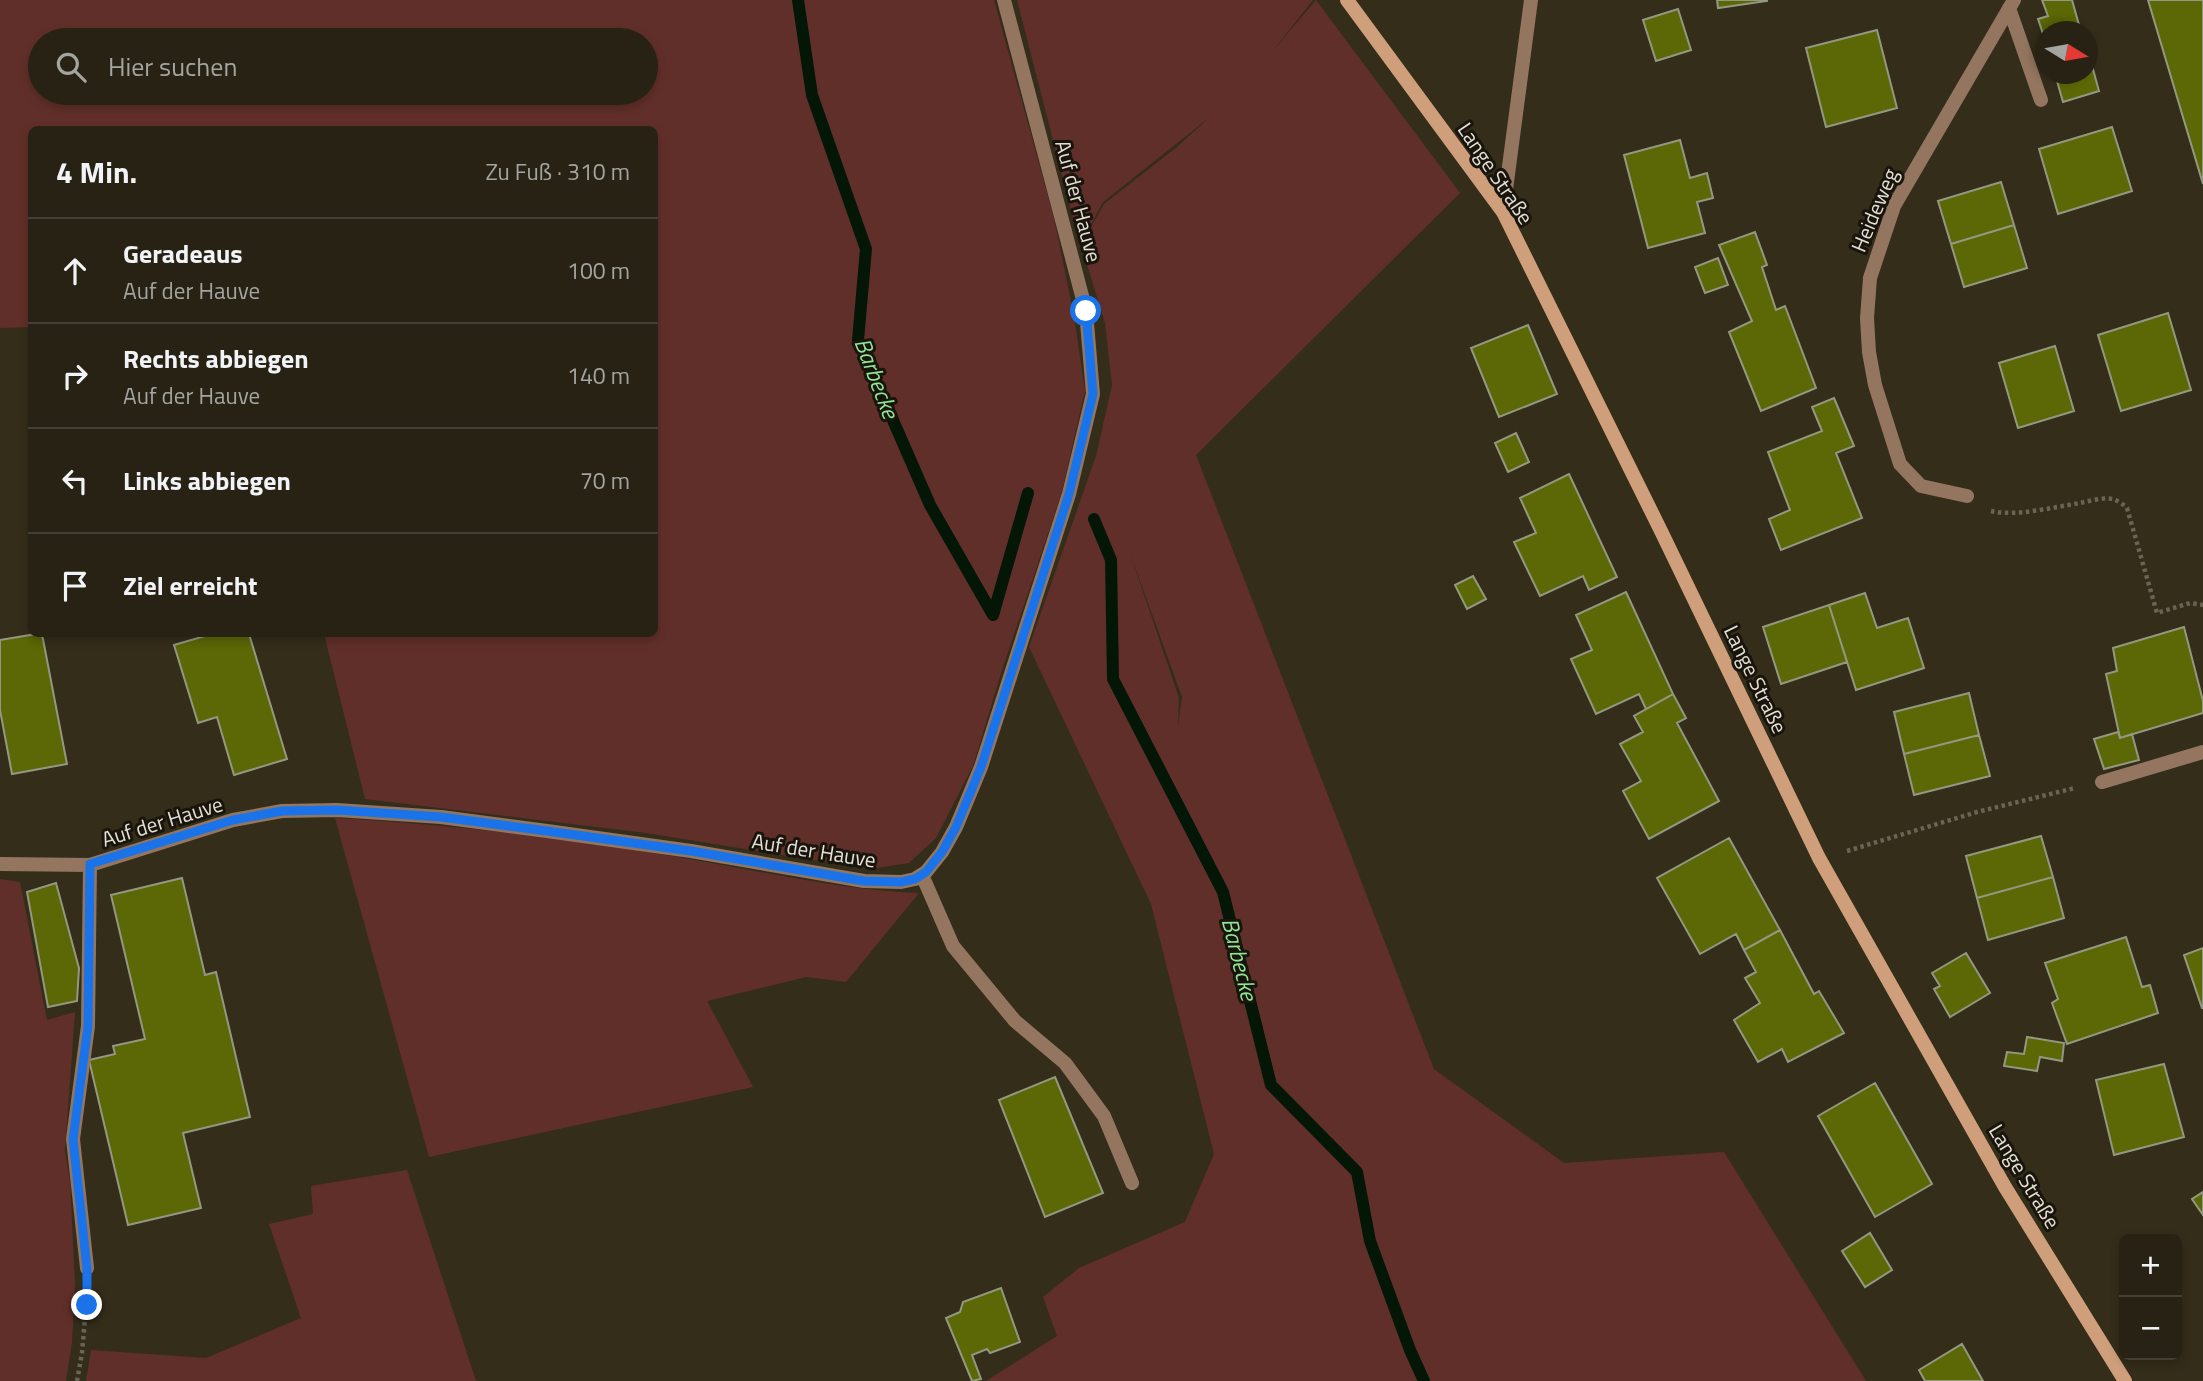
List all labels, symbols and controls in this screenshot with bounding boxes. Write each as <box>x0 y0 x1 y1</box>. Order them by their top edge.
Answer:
north arrow <box>2035 21 2098 84</box>
search box <box>28 28 658 105</box>
text: Hier suchen <box>108 47 237 86</box>
icon: search <box>52 48 90 86</box>
street label: Lange Straße <box>1450 116 1542 230</box>
street label: Auf der Hauve <box>1047 136 1111 266</box>
text: 4 Min. <box>56 149 137 195</box>
text: Zu Fuß · 310 m <box>486 154 630 189</box>
street label: Heideweg <box>1842 163 1906 257</box>
text: Geradeaus <box>123 234 243 273</box>
icon: ahead <box>56 252 94 290</box>
text: 100 m <box>567 253 630 288</box>
text: Auf der Hauve <box>123 273 260 308</box>
route start <box>1070 295 1101 326</box>
water label: Barbecke <box>846 333 909 425</box>
text: Rechts abbiegen <box>123 339 309 378</box>
icon: right <box>56 357 94 395</box>
text: 140 m <box>567 358 630 393</box>
text: Auf der Hauve <box>123 378 260 413</box>
text: Links abbiegen <box>123 461 291 500</box>
icon: left <box>56 462 94 500</box>
text: 70 m <box>580 463 630 498</box>
text: Ziel erreicht <box>123 566 258 605</box>
icon: arrive <box>56 567 94 605</box>
street label: Lange Straße <box>1716 619 1796 739</box>
street label: Auf der Hauve <box>97 787 227 855</box>
street label: Auf der Hauve <box>750 824 878 876</box>
water label: Barbecke <box>1213 914 1267 1005</box>
street label: Lange Straße <box>1981 1118 2069 1234</box>
map controls <box>2119 1234 2182 1360</box>
button: + <box>2119 1234 2182 1297</box>
route end <box>71 1289 102 1320</box>
button: − <box>2119 1297 2182 1360</box>

